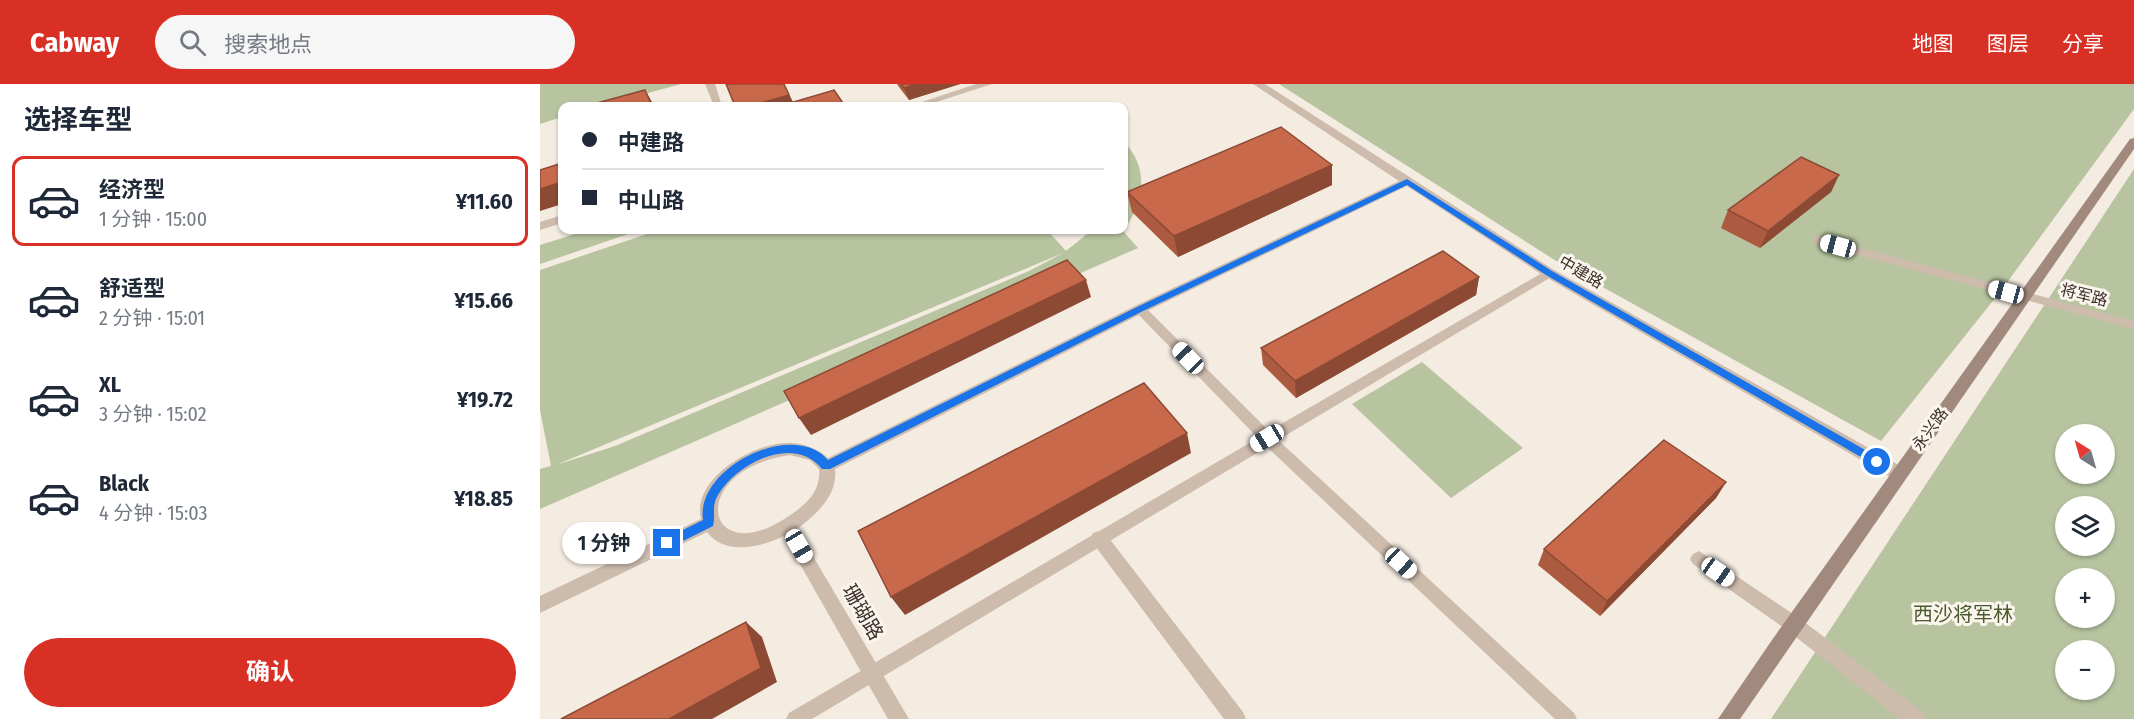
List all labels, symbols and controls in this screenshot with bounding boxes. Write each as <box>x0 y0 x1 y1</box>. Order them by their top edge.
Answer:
search box <box>155 15 575 69</box>
text: Cabway <box>30 26 119 59</box>
icon: search <box>176 26 209 59</box>
text: 搜索地点 <box>224 31 312 58</box>
text: 地图 <box>1912 31 1954 57</box>
text: 图层 <box>1987 31 2029 57</box>
text: 分享 <box>2062 31 2104 57</box>
text: 选择车型 <box>24 104 132 136</box>
text: 中建路 <box>618 129 684 156</box>
icon: car <box>27 174 81 228</box>
text: 经济型 <box>99 176 165 203</box>
text: 中山路 <box>618 187 684 214</box>
text: ¥11.60 <box>456 188 513 215</box>
text: 1 分钟 · 15:00 <box>99 207 207 231</box>
car <box>1818 233 1858 259</box>
street label: 中建路 <box>1555 252 1607 292</box>
icon: car <box>27 273 81 327</box>
text: 舒适型 <box>99 275 165 302</box>
car <box>1986 279 2026 305</box>
street label: 将军路 <box>2058 280 2110 310</box>
text: ¥15.66 <box>454 287 513 314</box>
text: 2 分钟 · 15:01 <box>99 306 205 330</box>
car <box>1169 339 1207 377</box>
text: XL <box>99 371 121 398</box>
icon: car <box>27 372 81 426</box>
text: ¥19.72 <box>457 386 513 413</box>
text: 3 分钟 · 15:02 <box>99 402 207 426</box>
street label: 永兴路 <box>1908 404 1952 454</box>
car <box>1247 421 1287 455</box>
north arrow <box>2055 424 2115 484</box>
map controls <box>2055 424 2115 700</box>
route start <box>1863 448 1890 475</box>
text: Black <box>99 470 149 497</box>
icon: car <box>27 471 81 525</box>
text: ¥18.85 <box>454 485 513 512</box>
button: layers <box>2055 496 2115 556</box>
text: 4 分钟 · 15:03 <box>99 501 207 525</box>
callout: 1 分钟 <box>562 522 646 564</box>
car <box>782 526 816 566</box>
route end <box>653 529 680 556</box>
text: 1 分钟 <box>578 531 630 555</box>
car <box>1382 544 1420 582</box>
car <box>1698 554 1738 590</box>
button: + <box>2055 568 2115 628</box>
street label: 珊瑚路 <box>838 580 888 644</box>
park label: 西沙将军林 <box>1913 602 2013 626</box>
button: 确认 <box>24 638 516 707</box>
button: − <box>2055 640 2115 700</box>

